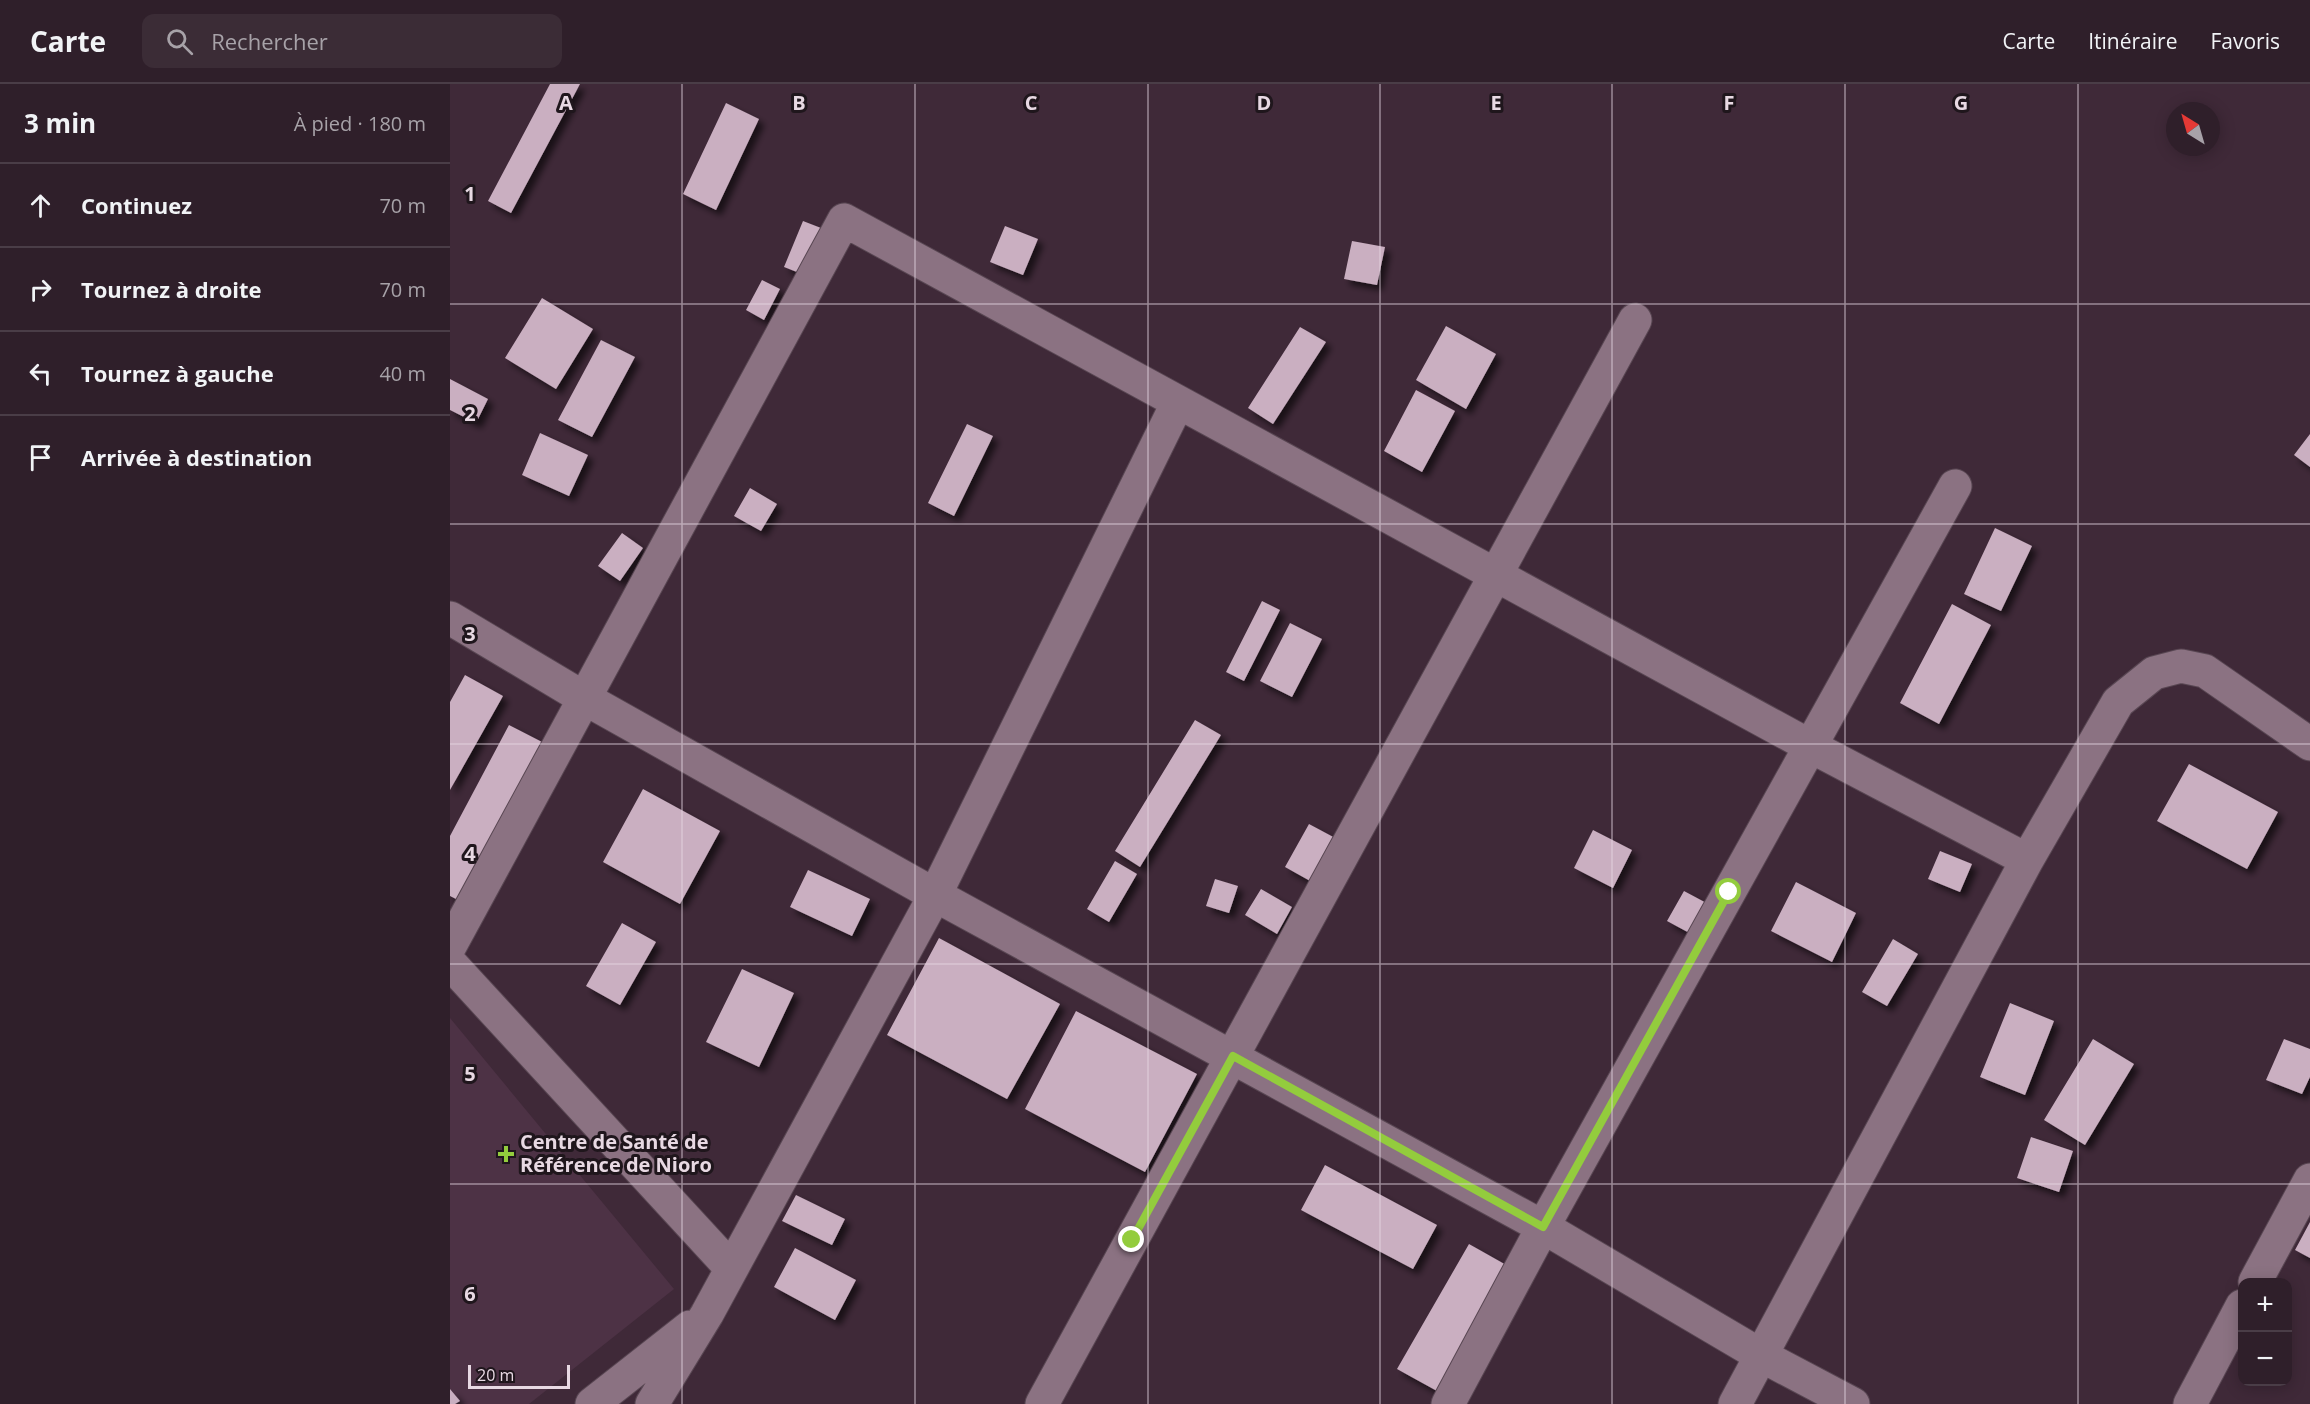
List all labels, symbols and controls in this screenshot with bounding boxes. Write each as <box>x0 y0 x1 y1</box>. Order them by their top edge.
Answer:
search box <box>142 14 562 68</box>
text: Carte <box>30 22 106 60</box>
icon: search <box>163 25 196 58</box>
text: Rechercher <box>211 26 328 56</box>
text: Carte <box>2002 27 2055 55</box>
text: Itinéraire <box>2088 27 2177 55</box>
text: Favoris <box>2210 27 2280 55</box>
text: A <box>559 89 573 116</box>
text: B <box>792 89 806 116</box>
text: C <box>1025 89 1038 116</box>
text: D <box>1257 89 1271 116</box>
text: E <box>1490 89 1502 116</box>
text: F <box>1724 89 1734 116</box>
text: G <box>1954 89 1968 116</box>
north arrow <box>2166 102 2220 156</box>
text: 3 min <box>24 105 96 141</box>
text: À pied · 180 m <box>294 110 426 137</box>
text: 1 <box>464 180 476 207</box>
icon: ahead <box>24 189 57 222</box>
text: Continuez <box>81 190 192 220</box>
text: 70 m <box>379 192 426 219</box>
icon: right <box>24 273 57 306</box>
text: Tournez à droite <box>81 274 262 304</box>
text: 70 m <box>379 276 426 303</box>
icon: left <box>24 357 57 390</box>
text: Tournez à gauche <box>81 358 274 388</box>
text: 40 m <box>379 360 426 387</box>
text: 2 <box>464 400 476 427</box>
icon: arrive <box>24 441 57 474</box>
text: Arrivée à destination <box>81 442 312 472</box>
text: 3 <box>464 620 476 647</box>
text: 4 <box>464 840 476 867</box>
route start <box>1715 878 1741 904</box>
text: 5 <box>464 1060 476 1087</box>
place label: Centre de Santé de Référence de Nioro <box>520 1128 712 1178</box>
marker: Centre de Santé de Référence de Nioro <box>497 1145 515 1163</box>
route end <box>1118 1226 1144 1252</box>
map controls <box>2238 1278 2292 1386</box>
button: + <box>2238 1278 2292 1332</box>
text: 6 <box>464 1280 476 1307</box>
button: − <box>2238 1332 2292 1386</box>
scale bar <box>468 1362 570 1390</box>
text: 20 m <box>477 1364 514 1386</box>

